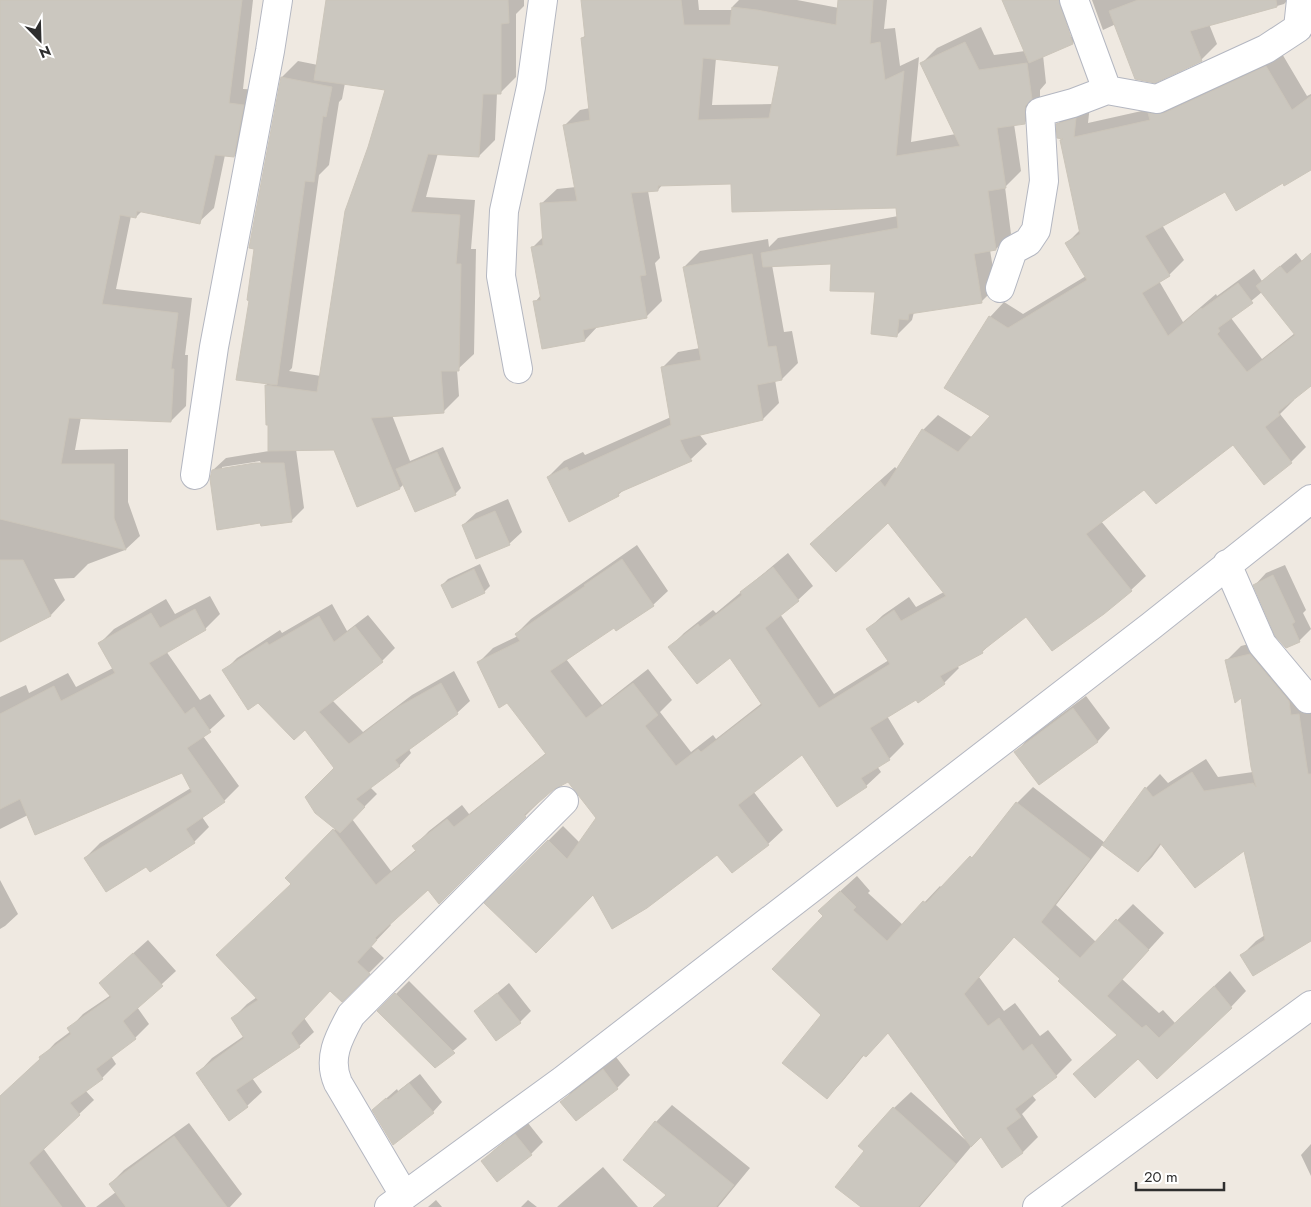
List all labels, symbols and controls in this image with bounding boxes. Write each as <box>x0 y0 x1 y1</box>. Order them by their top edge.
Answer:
north arrow <box>15 15 65 65</box>
text: N <box>36 41 54 63</box>
scale bar <box>1136 1160 1224 1192</box>
text: 20 m <box>1144 1166 1178 1188</box>

